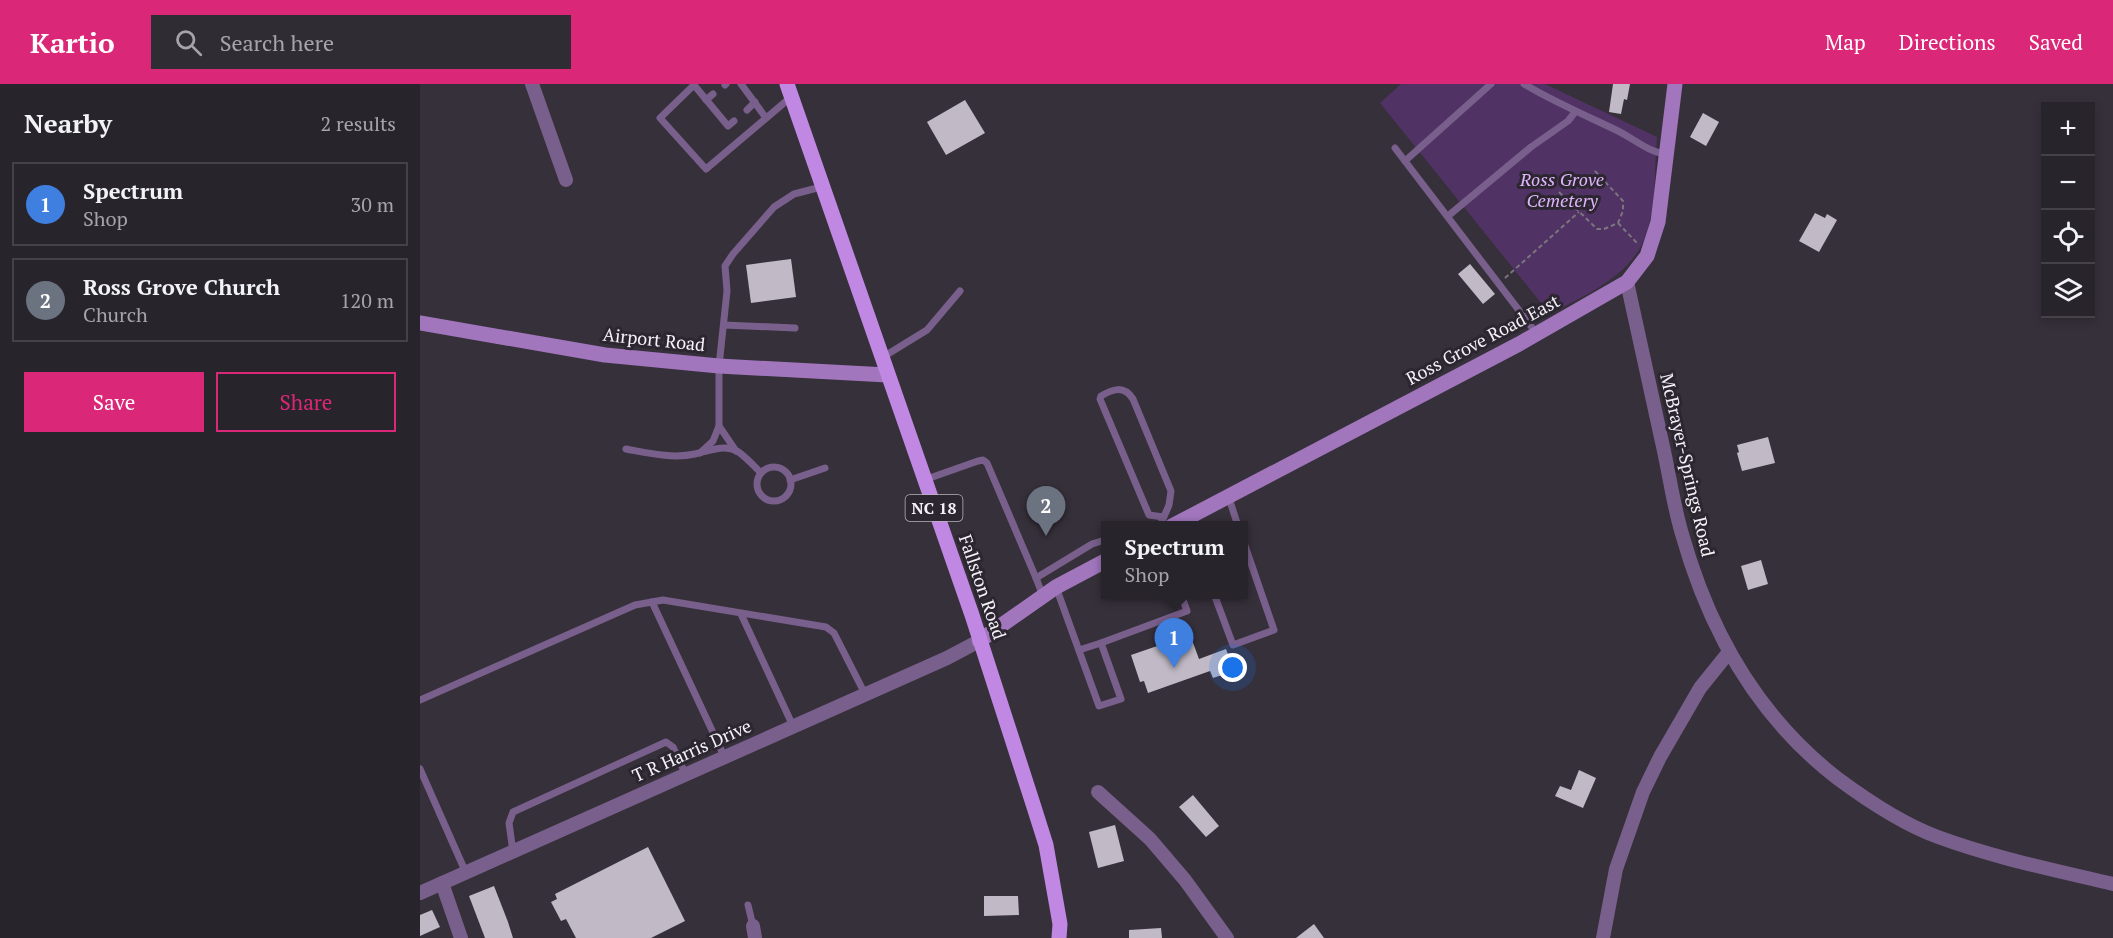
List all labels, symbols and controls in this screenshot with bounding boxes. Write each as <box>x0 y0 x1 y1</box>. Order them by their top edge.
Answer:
search box <box>151 15 571 69</box>
text: Kartio <box>30 24 115 61</box>
icon: search <box>172 26 205 59</box>
text: Search here <box>220 28 334 57</box>
text: Map <box>1825 28 1866 56</box>
text: Directions <box>1899 28 1996 56</box>
text: Saved <box>2029 28 2083 56</box>
map controls <box>2041 102 2095 318</box>
button: + <box>2041 102 2095 156</box>
text: Nearby <box>24 106 112 140</box>
text: 2 results <box>321 110 396 137</box>
button: − <box>2041 156 2095 210</box>
park label: Ross Grove Cemetery <box>1519 167 1604 212</box>
text: Spectrum <box>83 176 183 205</box>
text: 1 <box>40 191 51 218</box>
text: 30 m <box>351 191 394 218</box>
text: Shop <box>83 205 128 232</box>
button: locate <box>2041 210 2095 264</box>
button: layers <box>2041 264 2095 318</box>
text: Ross Grove Church <box>83 272 280 301</box>
text: 2 <box>40 287 51 314</box>
text: 120 m <box>340 287 394 314</box>
street label: Ross Grove Road East <box>1402 288 1564 390</box>
text: Church <box>83 301 148 328</box>
street label: Airport Road <box>602 322 707 356</box>
street label: McBrayer-Springs Road <box>1655 371 1721 559</box>
button: Save <box>24 372 204 432</box>
button: Share <box>216 372 396 432</box>
pin: 2 <box>1026 486 1066 536</box>
road number: NC 18 <box>906 495 962 521</box>
popup <box>1101 521 1248 599</box>
street label: Fallston Road <box>954 531 1012 642</box>
text: Spectrum <box>1124 532 1225 561</box>
text: Shop <box>1124 561 1169 588</box>
pin: 1 <box>1154 618 1194 668</box>
your location <box>1218 653 1247 682</box>
street label: T R Harris Drive <box>628 713 755 787</box>

